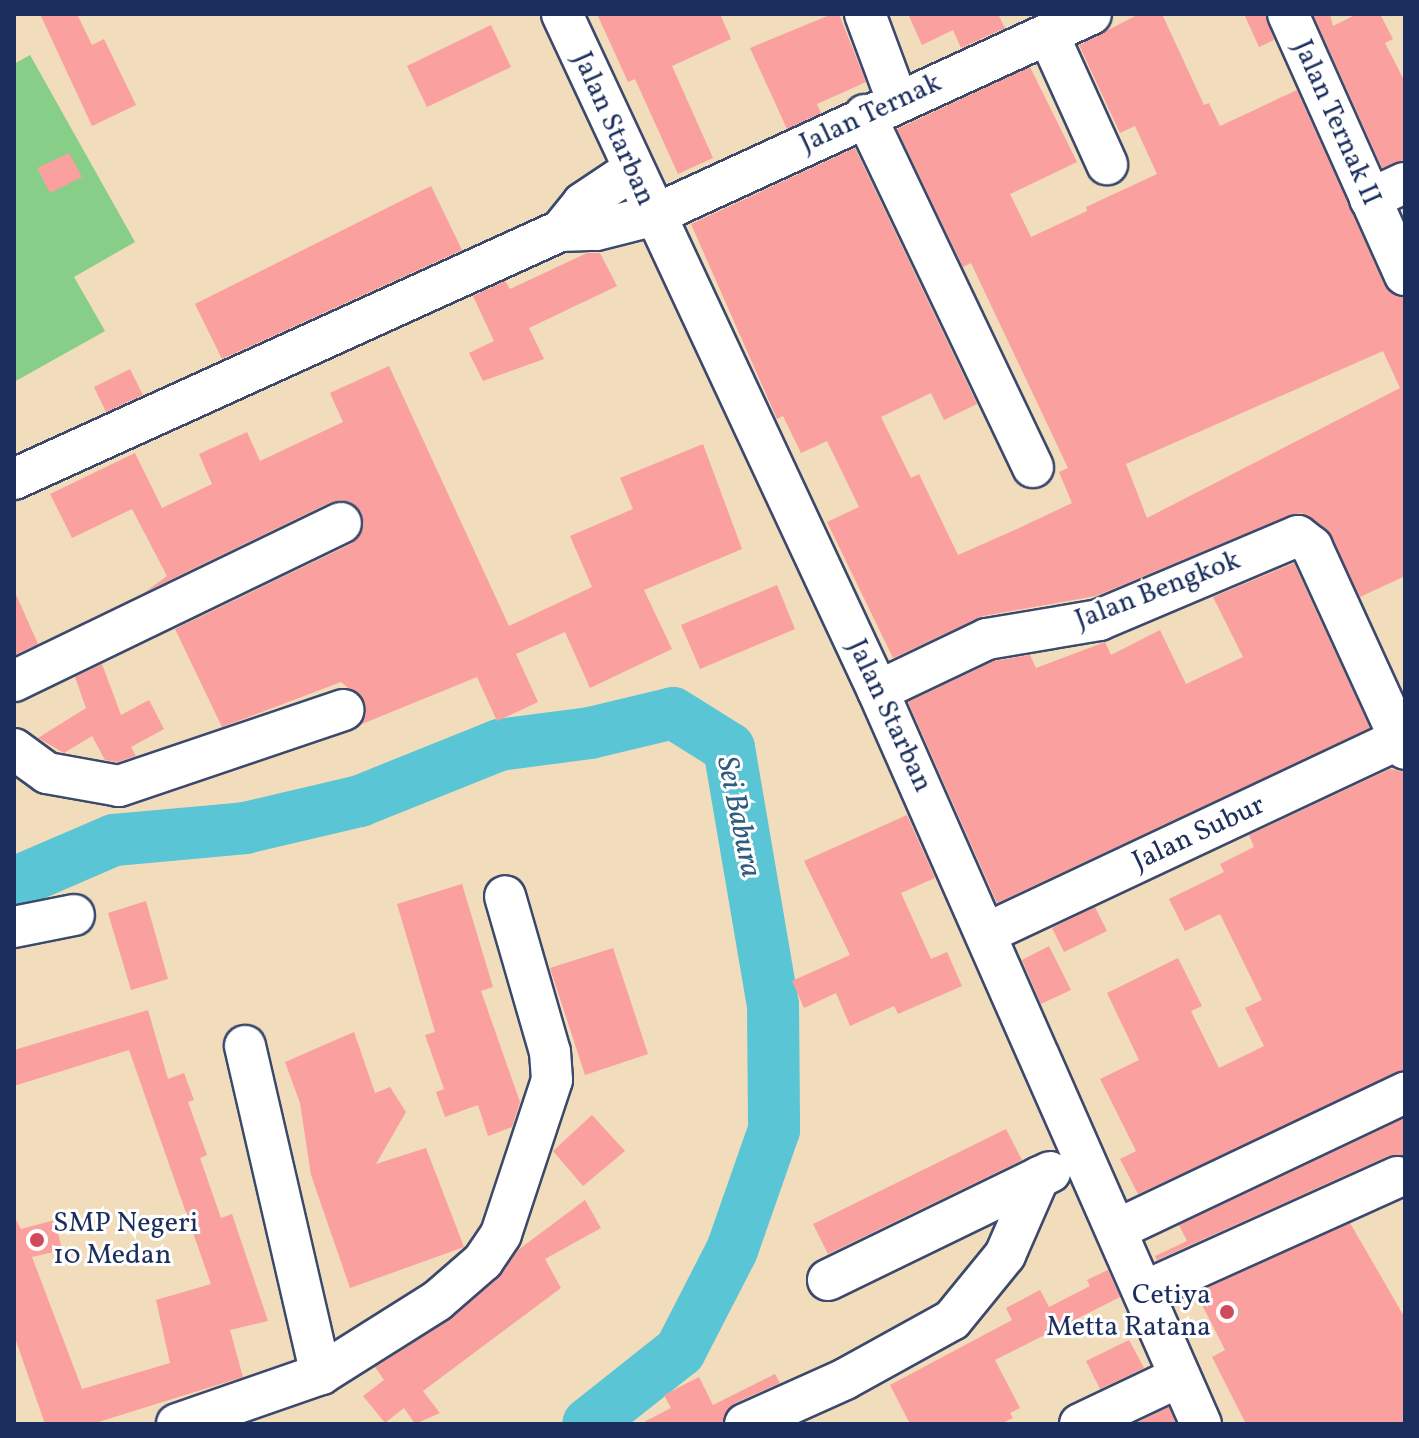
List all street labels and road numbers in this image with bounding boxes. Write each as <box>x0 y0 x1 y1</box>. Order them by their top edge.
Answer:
street label: Jalan Ternak II <box>1284 35 1388 211</box>
street label: Jalan Starban <box>564 47 662 211</box>
street label: Jalan Ternak <box>795 66 947 162</box>
street label: Jalan Bengkok <box>1071 544 1245 638</box>
street label: Jalan Starban <box>839 634 939 798</box>
street label: Jalan Subur <box>1128 789 1270 879</box>

